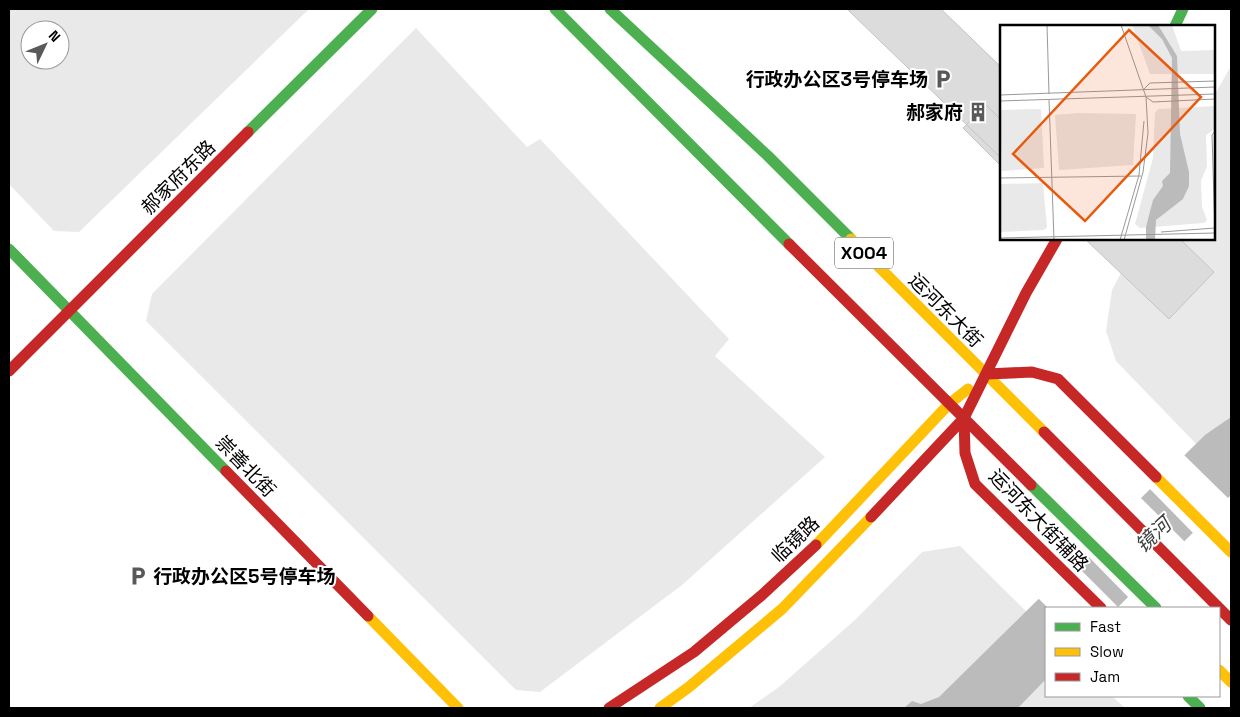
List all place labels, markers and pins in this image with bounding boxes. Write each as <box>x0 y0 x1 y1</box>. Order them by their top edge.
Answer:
place label: 行政办公区3号停车场 <box>745 67 928 92</box>
parking icon: 行政办公区3号停车场 <box>932 68 954 90</box>
place label: 郝家府 <box>906 100 963 125</box>
building icon: 郝家府 <box>967 101 989 123</box>
place label: 行政办公区5号停车场 <box>153 564 335 589</box>
parking icon: 行政办公区5号停车场 <box>127 565 149 587</box>

